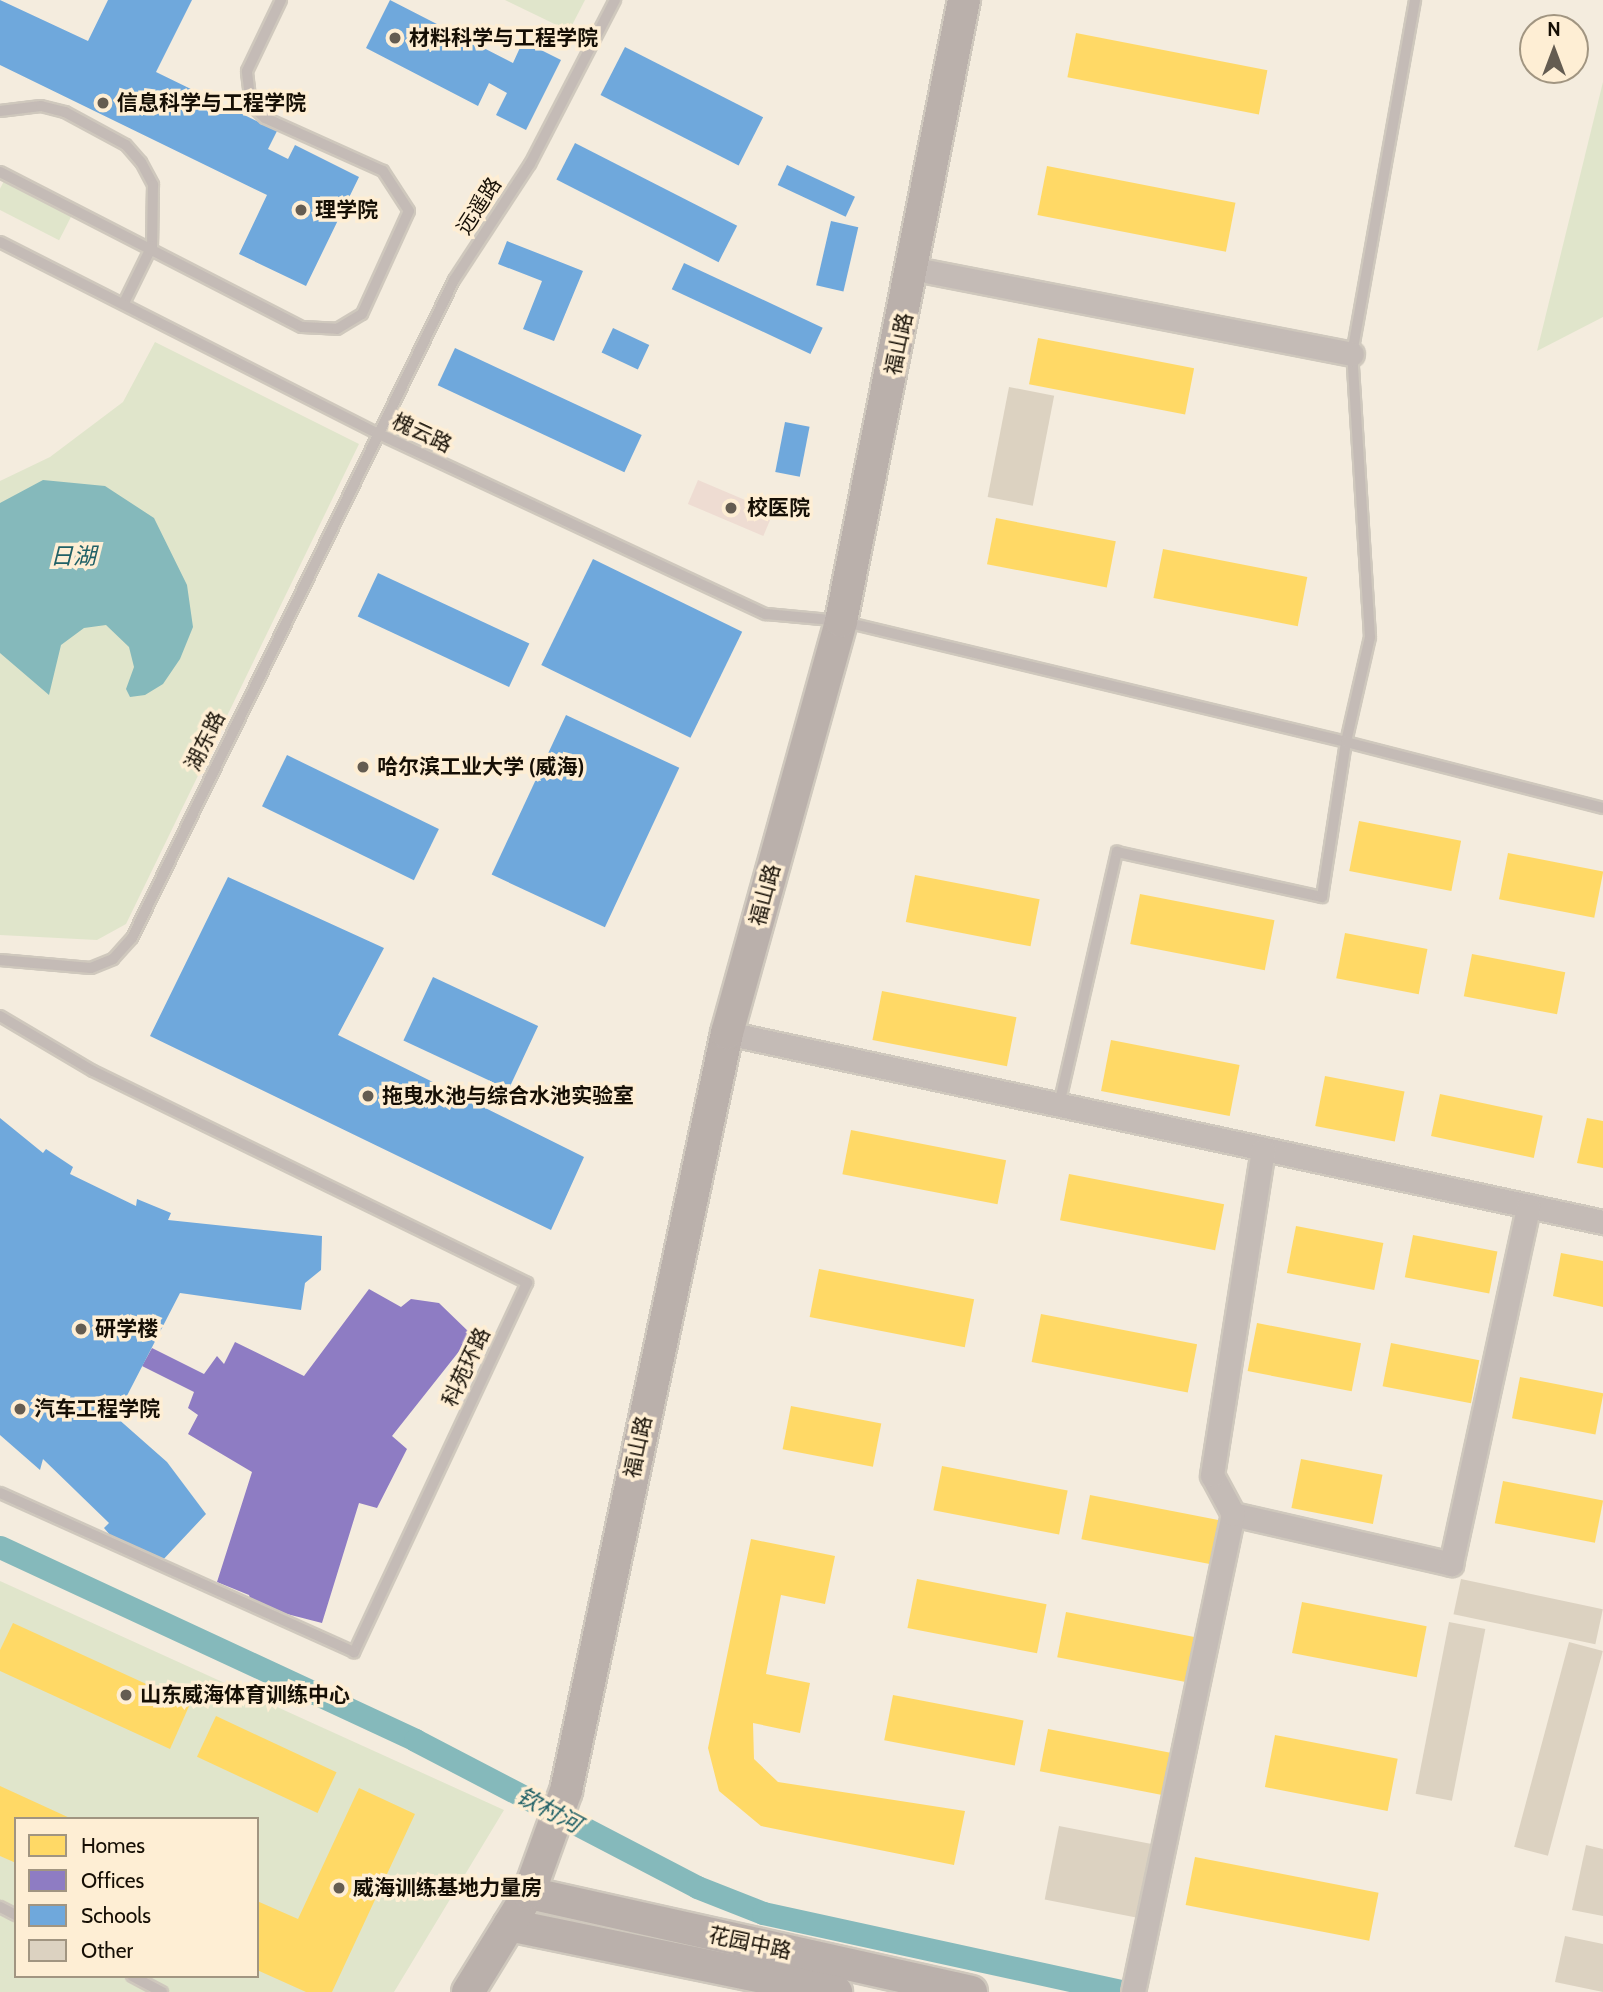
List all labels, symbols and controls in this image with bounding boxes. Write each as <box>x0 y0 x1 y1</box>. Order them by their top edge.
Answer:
north arrow <box>1519 14 1589 84</box>
text: N <box>1547 18 1561 41</box>
place label: 材料科学与工程学院 <box>409 25 598 51</box>
marker: 材料科学与工程学院 <box>387 30 403 46</box>
place label: 信息科学与工程学院 <box>117 90 306 116</box>
marker: 信息科学与工程学院 <box>95 95 111 111</box>
street label: 远遥路 <box>451 173 507 239</box>
place label: 理学院 <box>315 197 378 223</box>
marker: 理学院 <box>293 202 309 218</box>
street label: 福山路 <box>880 311 918 377</box>
street label: 槐云路 <box>388 408 456 458</box>
place label: 校医院 <box>747 495 810 521</box>
marker: 校医院 <box>721 498 741 518</box>
water label: 日湖 <box>50 542 96 570</box>
street label: 湖东路 <box>180 707 230 775</box>
place label: 哈尔滨工业大学 (威海) <box>377 754 585 780</box>
marker: 哈尔滨工业大学 (威海) <box>355 759 371 775</box>
street label: 福山路 <box>745 861 785 929</box>
place label: 拖曳水池与综合水池实验室 <box>382 1083 634 1109</box>
marker: 拖曳水池与综合水池实验室 <box>360 1088 376 1104</box>
place label: 研学楼 <box>95 1316 158 1342</box>
marker: 研学楼 <box>73 1321 89 1337</box>
street label: 科苑环路 <box>437 1324 495 1410</box>
place label: 汽车工程学院 <box>34 1396 160 1422</box>
marker: 汽车工程学院 <box>12 1401 28 1417</box>
street label: 福山路 <box>619 1414 657 1480</box>
place label: 山东威海体育训练中心 <box>140 1682 350 1708</box>
marker: 山东威海体育训练中心 <box>118 1687 134 1703</box>
water label: 钦村河 <box>512 1782 586 1838</box>
legend <box>14 1817 259 1978</box>
text: Homes <box>81 1833 145 1858</box>
text: Offices <box>81 1868 144 1893</box>
place label: 威海训练基地力量房 <box>353 1875 542 1901</box>
marker: 威海训练基地力量房 <box>331 1880 347 1896</box>
text: Schools <box>81 1903 151 1928</box>
street label: 花园中路 <box>706 1922 794 1964</box>
text: Other <box>81 1938 133 1963</box>

